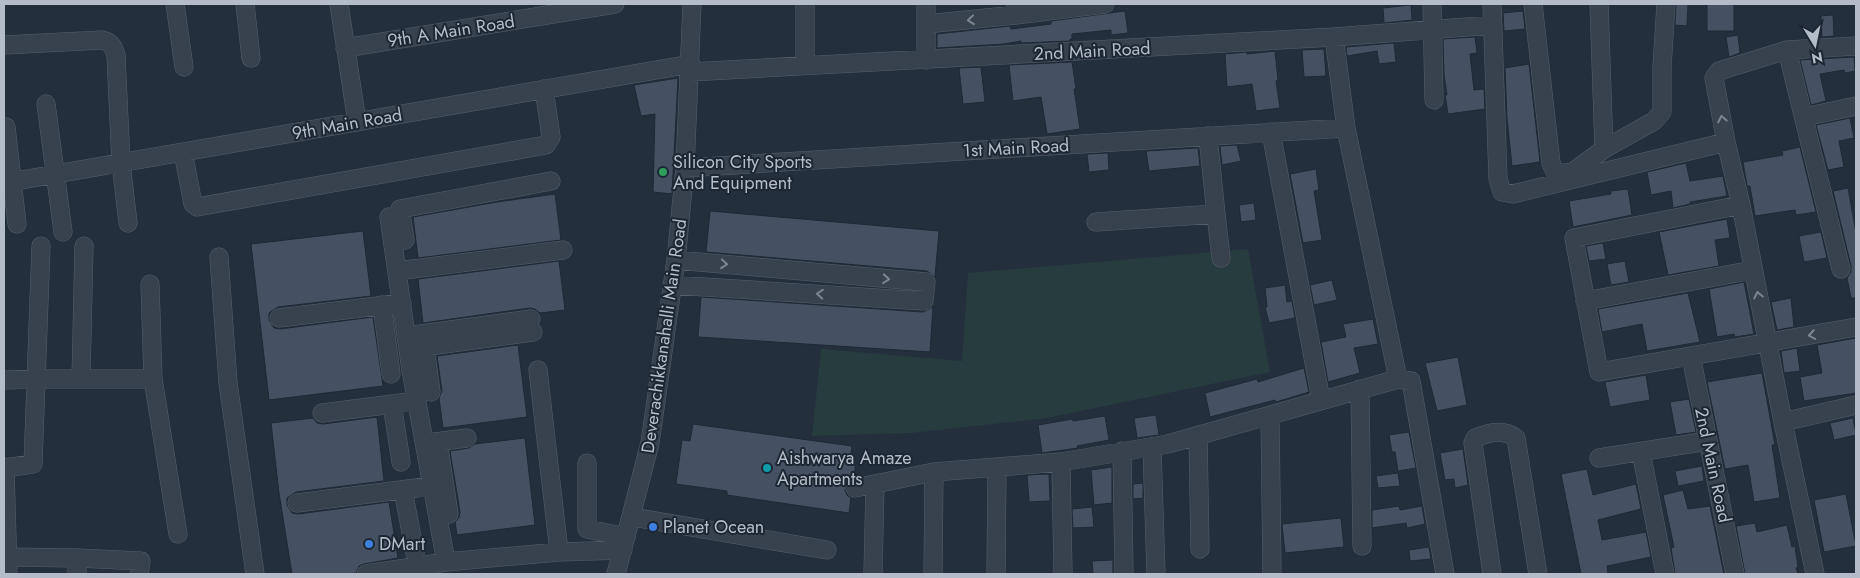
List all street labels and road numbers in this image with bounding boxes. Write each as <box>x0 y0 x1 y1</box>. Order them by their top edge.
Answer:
street label: 9th A Main Road <box>386 8 516 54</box>
street label: 2nd Main Road <box>1033 35 1151 67</box>
street label: 9th Main Road <box>290 102 404 146</box>
street label: 1st Main Road <box>962 132 1070 164</box>
street label: Deverachikkanahalli Main Road <box>635 217 693 455</box>
street label: 2nd Main Road <box>1688 405 1738 525</box>

